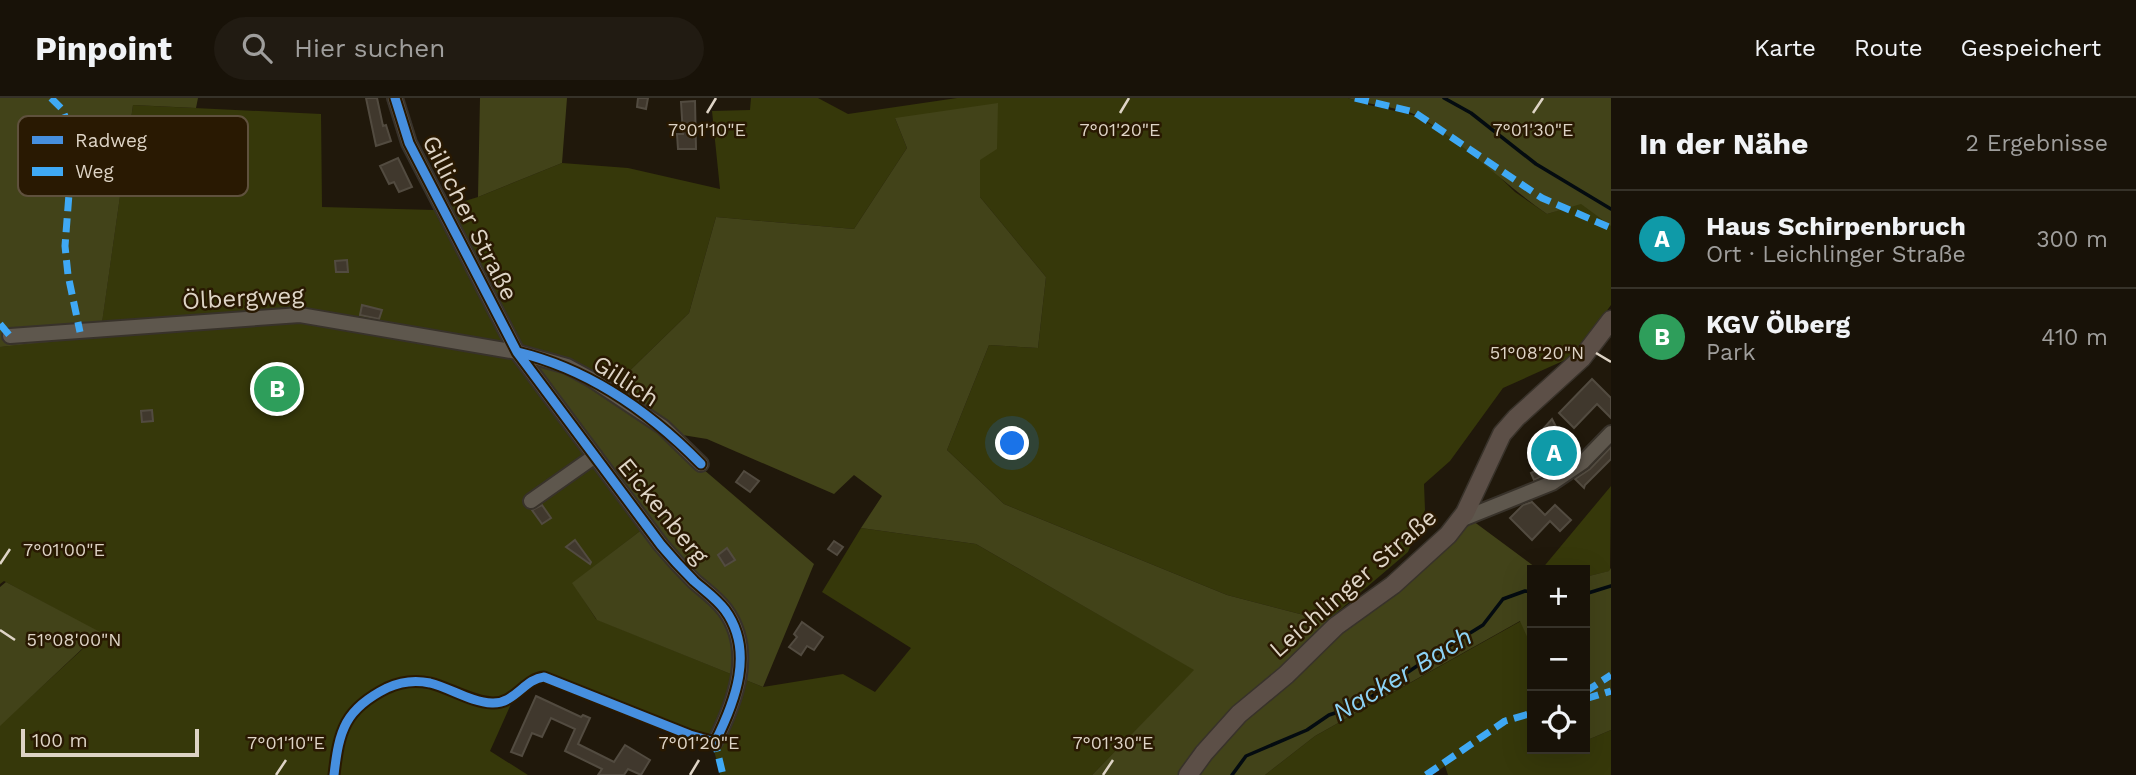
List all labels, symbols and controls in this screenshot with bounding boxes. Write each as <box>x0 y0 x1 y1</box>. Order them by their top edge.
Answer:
search box <box>214 17 704 80</box>
text: Pinpoint <box>35 29 172 68</box>
icon: search <box>238 29 276 67</box>
text: Hier suchen <box>294 33 445 63</box>
text: Karte <box>1754 34 1816 62</box>
text: Route <box>1854 34 1923 62</box>
text: Gespeichert <box>1961 34 2101 62</box>
legend <box>18 116 248 196</box>
text: 7°01'10"E <box>668 119 746 140</box>
text: 7°01'20"E <box>1079 119 1161 140</box>
text: 7°01'30"E <box>1492 119 1574 140</box>
text: In der Nähe <box>1639 126 1808 161</box>
text: Radweg <box>75 129 148 152</box>
text: 2 Ergebnisse <box>1965 130 2108 157</box>
street label: Gillicher Straße <box>416 131 524 305</box>
text: Weg <box>75 160 115 183</box>
text: Haus Schirpenbruch <box>1706 211 1966 241</box>
text: A <box>1654 226 1670 253</box>
text: 300 m <box>2036 226 2108 253</box>
text: Ort · Leichlinger Straße <box>1706 241 1966 268</box>
street label: Ölbergweg <box>181 281 305 315</box>
text: KGV Ölberg <box>1706 309 1850 339</box>
text: B <box>1654 324 1670 351</box>
text: 410 m <box>2041 324 2108 351</box>
text: Park <box>1706 339 1755 366</box>
text: 51°08'20"N <box>1490 342 1584 363</box>
street label: Gillich <box>588 349 664 413</box>
pin: B <box>254 363 300 415</box>
your location <box>995 426 1029 460</box>
pin: A <box>1531 427 1577 479</box>
street label: Eickenberg <box>612 453 714 570</box>
street label: Leichlinger Straße <box>1264 503 1442 663</box>
text: 7°01'00"E <box>23 539 105 560</box>
map controls <box>1527 565 1590 754</box>
button: + <box>1527 565 1590 628</box>
water label: Nacker Bach <box>1327 621 1477 727</box>
button: − <box>1527 628 1590 691</box>
text: 51°08'00"N <box>26 629 122 650</box>
button: locate <box>1527 691 1590 754</box>
scale bar <box>21 726 200 758</box>
text: 100 m <box>32 729 88 752</box>
text: 7°01'10"E <box>247 732 325 753</box>
text: 7°01'20"E <box>658 732 740 753</box>
text: 7°01'30"E <box>1072 732 1154 753</box>

